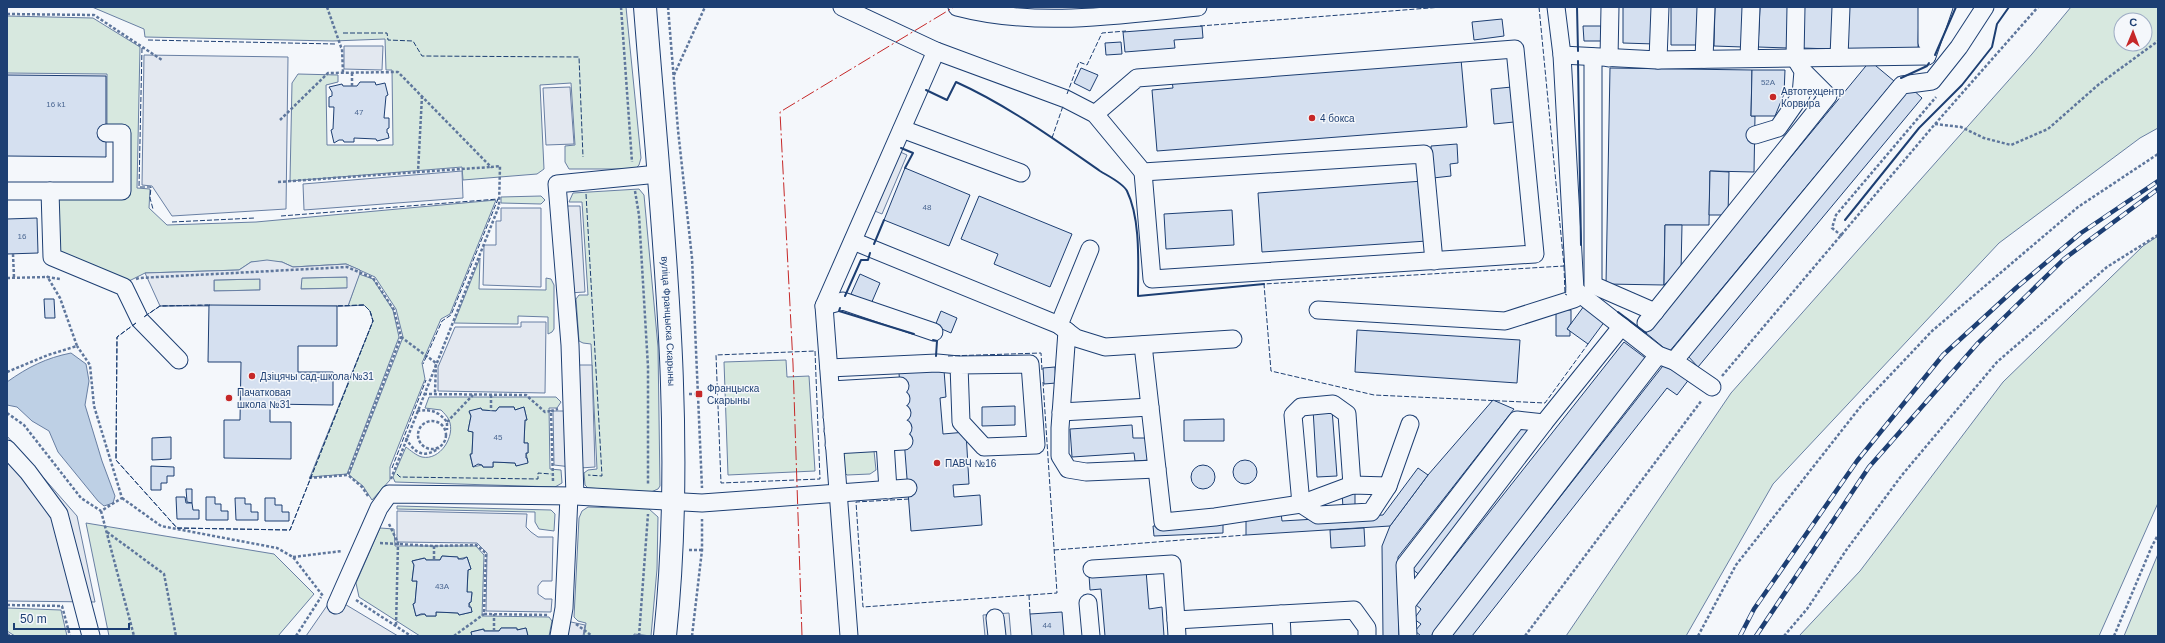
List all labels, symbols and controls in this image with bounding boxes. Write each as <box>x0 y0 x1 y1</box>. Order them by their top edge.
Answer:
north arrow <box>2113 12 2153 52</box>
text: С <box>2129 16 2137 28</box>
house number: 52А <box>1761 78 1776 87</box>
place label: Автотехцентр Корвира <box>1781 86 1845 109</box>
marker: Автотехцентр Корвира <box>1768 92 1778 102</box>
house number: 16 k1 <box>46 100 66 109</box>
house number: 47 <box>355 108 364 117</box>
marker: 4 бокса <box>1307 113 1317 123</box>
place label: 4 бокса <box>1320 113 1355 124</box>
house number: 48 <box>923 203 932 212</box>
house number: 16 <box>18 232 27 241</box>
street label: вуліца Францыска Скарыны <box>659 256 677 386</box>
marker: Дзіцячы сад-школа №31 <box>247 371 257 381</box>
place label: Дзіцячы сад-школа №31 <box>260 371 374 382</box>
place label: Францыска Скарыны <box>707 383 760 406</box>
place label: Пачатковая школа №31 <box>237 387 291 410</box>
marker: Францыска Скарыны <box>694 389 704 399</box>
marker: Пачатковая школа №31 <box>224 393 234 403</box>
house number: 45 <box>494 433 503 442</box>
marker: ПАВЧ №16 <box>932 458 942 468</box>
place label: ПАВЧ №16 <box>945 458 997 469</box>
house number: 43А <box>435 582 450 591</box>
scale bar <box>14 605 129 631</box>
text: 50 m <box>20 612 47 626</box>
house number: 44 <box>1043 621 1052 630</box>

